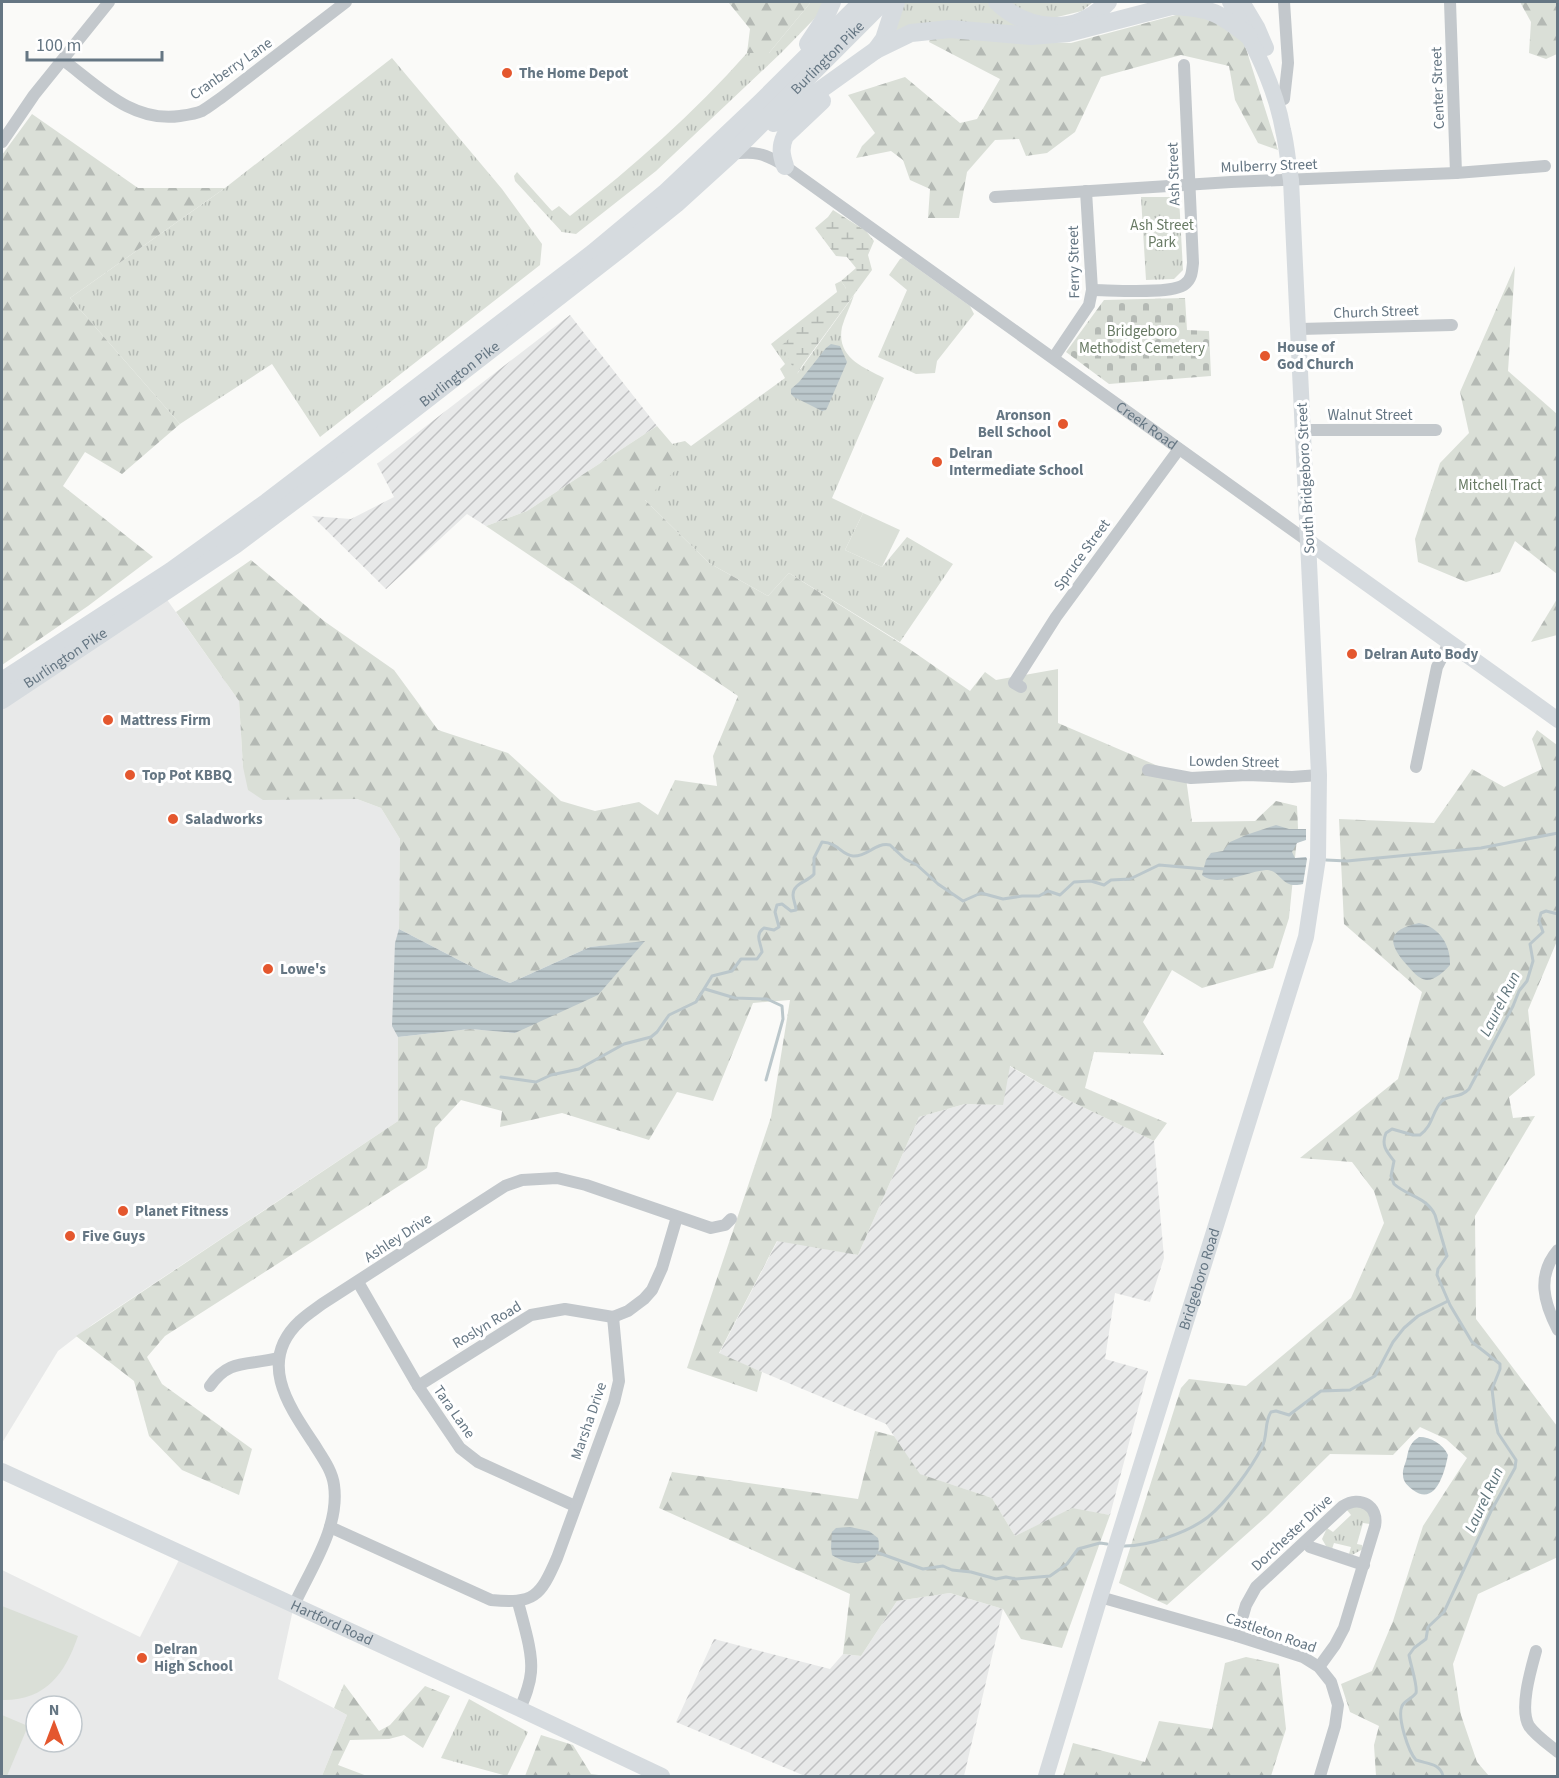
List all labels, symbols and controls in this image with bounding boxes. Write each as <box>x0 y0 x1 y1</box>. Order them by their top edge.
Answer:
street label: Burlington Pike <box>786 16 869 99</box>
scale bar <box>27 24 162 62</box>
text: 100 m <box>36 33 81 58</box>
street label: Cranberry Lane <box>186 33 276 105</box>
street label: Center Street <box>1426 47 1450 129</box>
place label: The Home Depot <box>519 63 629 84</box>
marker: The Home Depot <box>500 66 514 80</box>
street label: Ash Street <box>1162 142 1186 206</box>
street label: Mulberry Street <box>1220 154 1318 178</box>
park label: Ash Street Park <box>1130 215 1194 253</box>
street label: Ferry Street <box>1063 225 1085 299</box>
street label: Church Street <box>1333 300 1419 324</box>
park label: Bridgeboro Methodist Cemetery <box>1079 321 1205 359</box>
street label: Burlington Pike <box>415 336 504 412</box>
place label: House of God Church <box>1277 337 1354 375</box>
marker: House of God Church <box>1258 349 1272 363</box>
street label: Creek Road <box>1112 396 1182 455</box>
street label: South Bridgeboro Street <box>1292 402 1320 554</box>
place label: Aronson Bell School <box>978 405 1052 443</box>
street label: Walnut Street <box>1328 405 1412 426</box>
marker: Aronson Bell School <box>1056 417 1070 431</box>
place label: Delran Intermediate School <box>949 443 1084 481</box>
marker: Delran Intermediate School <box>930 455 944 469</box>
park label: Mitchell Tract <box>1458 475 1542 496</box>
street label: Spruce Street <box>1049 515 1115 595</box>
street label: Burlington Pike <box>19 622 111 693</box>
place label: Delran Auto Body <box>1364 644 1478 665</box>
marker: Delran Auto Body <box>1345 647 1359 661</box>
place label: Mattress Firm <box>120 710 211 731</box>
marker: Mattress Firm <box>101 713 115 727</box>
street label: Lowden Street <box>1189 751 1279 773</box>
place label: Top Pot KBBQ <box>142 765 233 786</box>
marker: Top Pot KBBQ <box>123 768 137 782</box>
place label: Saladworks <box>185 809 263 830</box>
marker: Saladworks <box>166 812 180 826</box>
place label: Lowe's <box>280 959 326 980</box>
marker: Lowe's <box>261 962 275 976</box>
water label: Laurel Run <box>1474 968 1526 1040</box>
place label: Planet Fitness <box>135 1201 229 1222</box>
marker: Planet Fitness <box>116 1204 130 1218</box>
street label: Ashley Drive <box>360 1208 436 1268</box>
street label: Bridgeboro Road <box>1173 1225 1225 1333</box>
place label: Five Guys <box>82 1226 145 1247</box>
marker: Five Guys <box>63 1229 77 1243</box>
street label: Roslyn Road <box>449 1296 525 1354</box>
street label: Marsha Drive <box>566 1379 612 1463</box>
street label: Tara Lane <box>428 1381 480 1443</box>
water label: Laurel Run <box>1459 1464 1509 1536</box>
street label: Dorchester Drive <box>1247 1490 1337 1576</box>
street label: Hartford Road <box>287 1595 376 1651</box>
street label: Castleton Road <box>1223 1608 1319 1658</box>
place label: Delran High School <box>154 1639 233 1677</box>
marker: Delran High School <box>135 1651 149 1665</box>
north arrow <box>24 1694 84 1754</box>
text: N <box>49 1699 59 1721</box>

